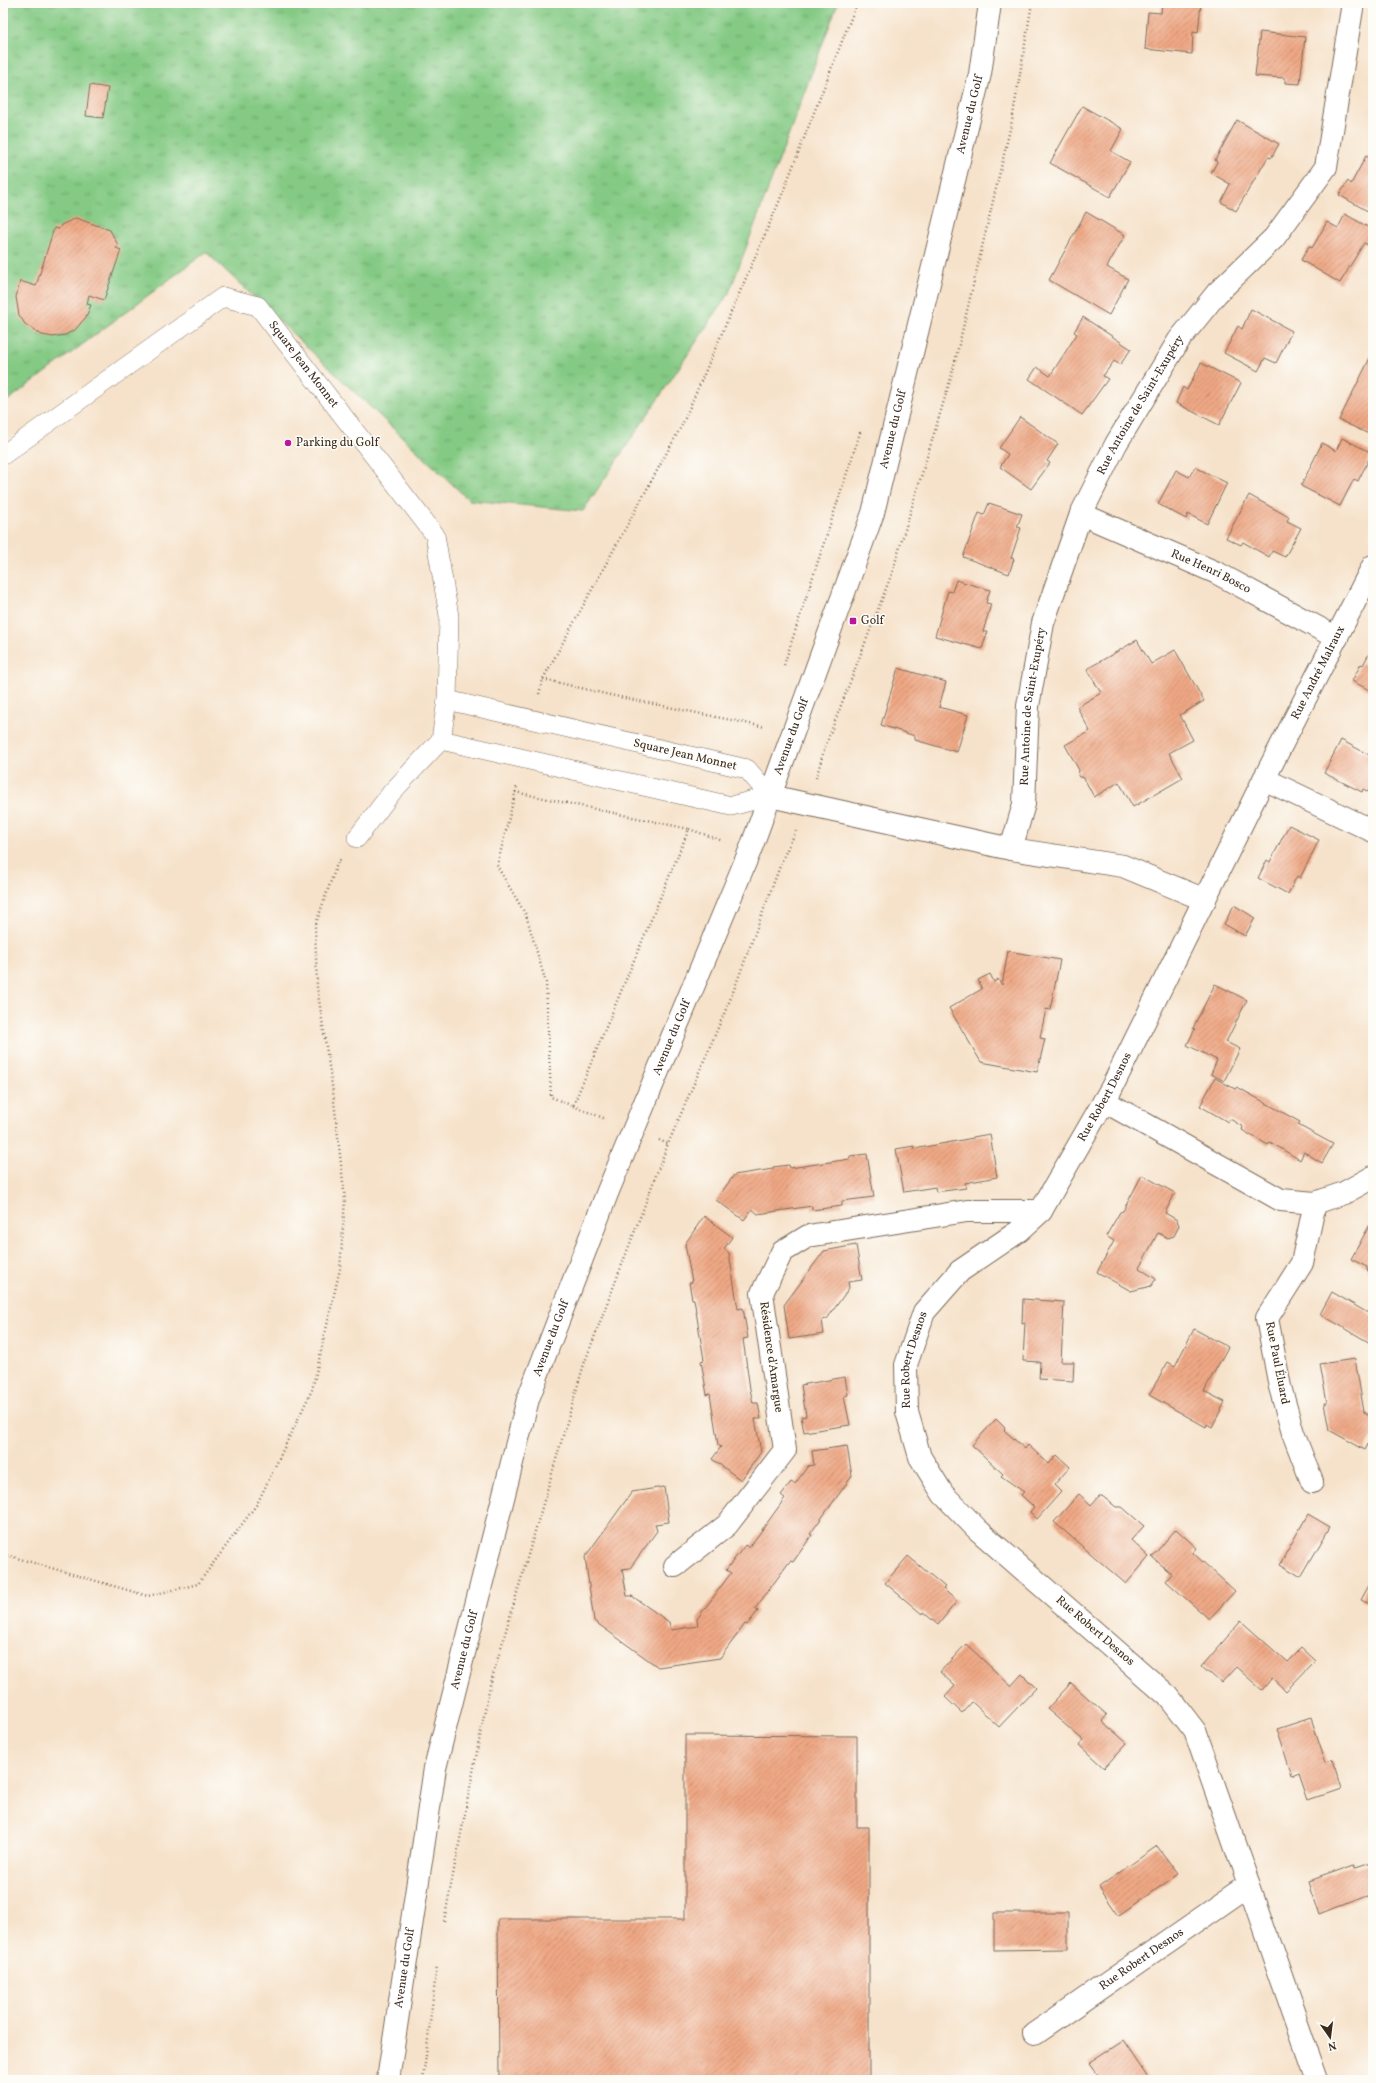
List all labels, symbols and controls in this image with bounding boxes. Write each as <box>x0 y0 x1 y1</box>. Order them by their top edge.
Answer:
street label: Avenue du Golf <box>953 72 988 156</box>
street label: Square Jean Monnet <box>265 318 342 411</box>
street label: Rue Antoine de Saint-Exupéry <box>1094 331 1188 478</box>
street label: Avenue du Golf <box>876 387 911 470</box>
place label: Parking du Golf <box>296 435 380 451</box>
marker: Parking du Golf <box>283 438 293 448</box>
street label: Rue Henri Bosco <box>1168 546 1254 598</box>
place label: Golf <box>861 613 886 629</box>
marker: Golf <box>848 616 858 626</box>
street label: Rue André Malraux <box>1288 623 1349 723</box>
street label: Rue Antoine de Saint-Exupéry <box>1017 626 1050 786</box>
street label: Avenue du Golf <box>770 694 813 777</box>
street label: Square Jean Monnet <box>632 735 738 775</box>
street label: Avenue du Golf <box>649 996 695 1078</box>
street label: Rue Robert Desnos <box>1074 1050 1136 1145</box>
street label: Avenue du Golf <box>529 1296 574 1379</box>
street label: Résidence d'Amargue <box>755 1300 787 1414</box>
street label: Rue Robert Desnos <box>898 1309 932 1409</box>
street label: Rue Paul Éluard <box>1261 1320 1294 1406</box>
street label: Rue Robert Desnos <box>1052 1592 1138 1670</box>
street label: Avenue du Golf <box>447 1607 483 1691</box>
street label: Rue Robert Desnos <box>1096 1924 1187 1994</box>
street label: Avenue du Golf <box>391 1925 419 2009</box>
north arrow <box>1310 2017 1350 2057</box>
text: N <box>1326 2037 1338 2053</box>

